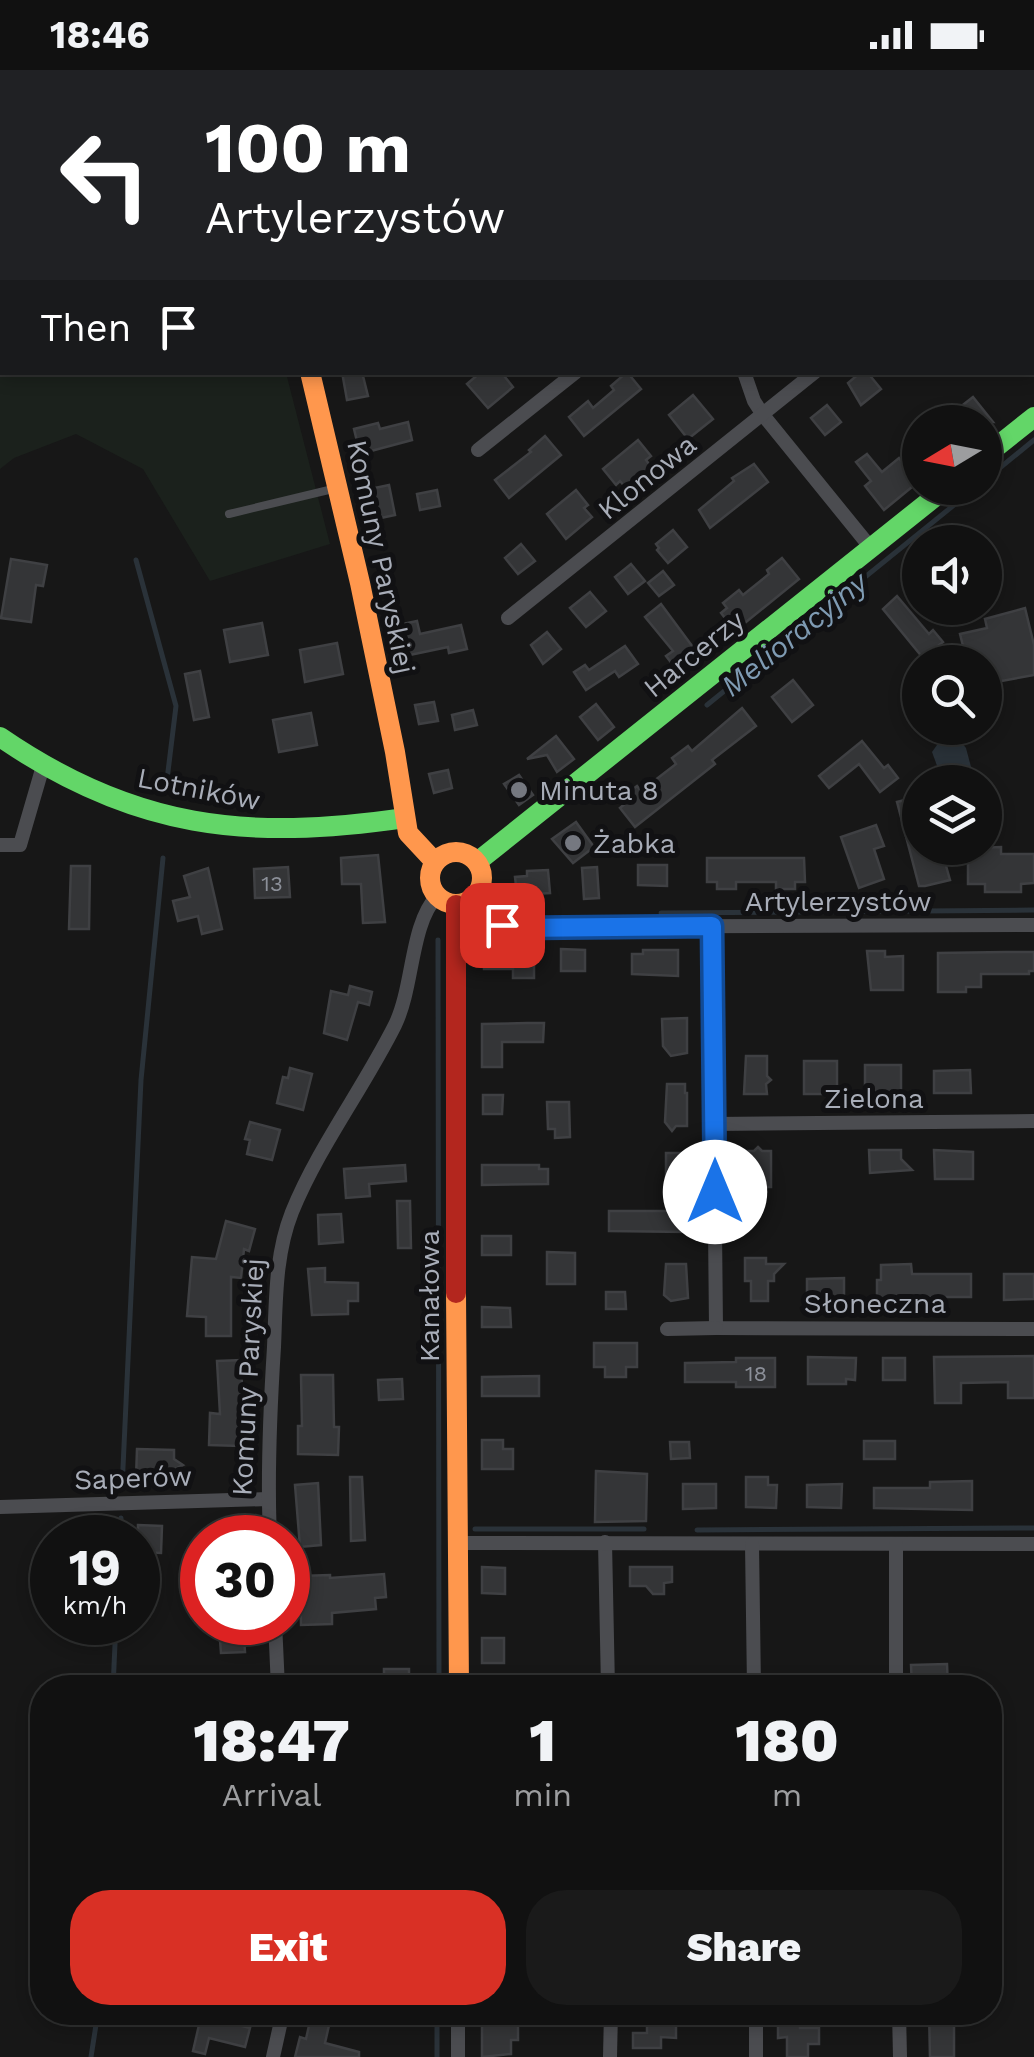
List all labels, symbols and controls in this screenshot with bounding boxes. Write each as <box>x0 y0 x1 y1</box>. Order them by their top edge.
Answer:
text: 18:46 <box>50 13 150 57</box>
text: 100 m <box>205 107 411 189</box>
icon: left <box>40 110 170 240</box>
text: Artylerzystów <box>205 191 505 244</box>
icon: arrive <box>151 300 206 355</box>
text: Then <box>40 306 131 350</box>
north arrow <box>902 405 1002 505</box>
map controls <box>902 405 1002 865</box>
street label: Klonowa <box>591 427 703 526</box>
street label: Komuny Paryskiej <box>340 437 422 677</box>
button: sound <box>902 525 1002 625</box>
water label: Melioracyjny <box>714 563 876 704</box>
street label: Harcerzy <box>637 603 751 705</box>
button: search <box>902 645 1002 745</box>
street label: Lotników <box>135 761 263 817</box>
button: layers <box>902 765 1002 865</box>
place label: Minuta 8 <box>539 774 659 807</box>
marker: Minuta 8 <box>508 779 530 801</box>
place label: Żabka <box>593 827 676 860</box>
marker: Żabka <box>562 832 584 854</box>
house number: 13 <box>261 871 283 896</box>
pin <box>460 883 545 968</box>
street label: Artylerzystów <box>745 885 931 918</box>
icon: arrive <box>475 898 530 953</box>
street label: Zielona <box>824 1082 924 1115</box>
position arrow <box>663 1140 767 1244</box>
street label: Kanałowa <box>413 1229 446 1362</box>
street label: Komuny Paryskiej <box>225 1257 271 1497</box>
street label: Słoneczna <box>804 1287 946 1320</box>
house number: 18 <box>745 1361 767 1386</box>
street label: Saperów <box>73 1459 193 1497</box>
speed limit sign: 30 <box>180 1515 310 1645</box>
text: 19 <box>69 1538 121 1597</box>
text: km/h <box>63 1591 127 1620</box>
text: 18:47 <box>193 1705 350 1776</box>
text: 1 <box>529 1705 556 1776</box>
text: 180 <box>735 1705 839 1776</box>
text: Arrival <box>222 1776 322 1814</box>
text: min <box>513 1776 572 1814</box>
text: m <box>772 1776 802 1814</box>
button: Exit <box>70 1890 506 2005</box>
button: Share <box>526 1890 962 2005</box>

